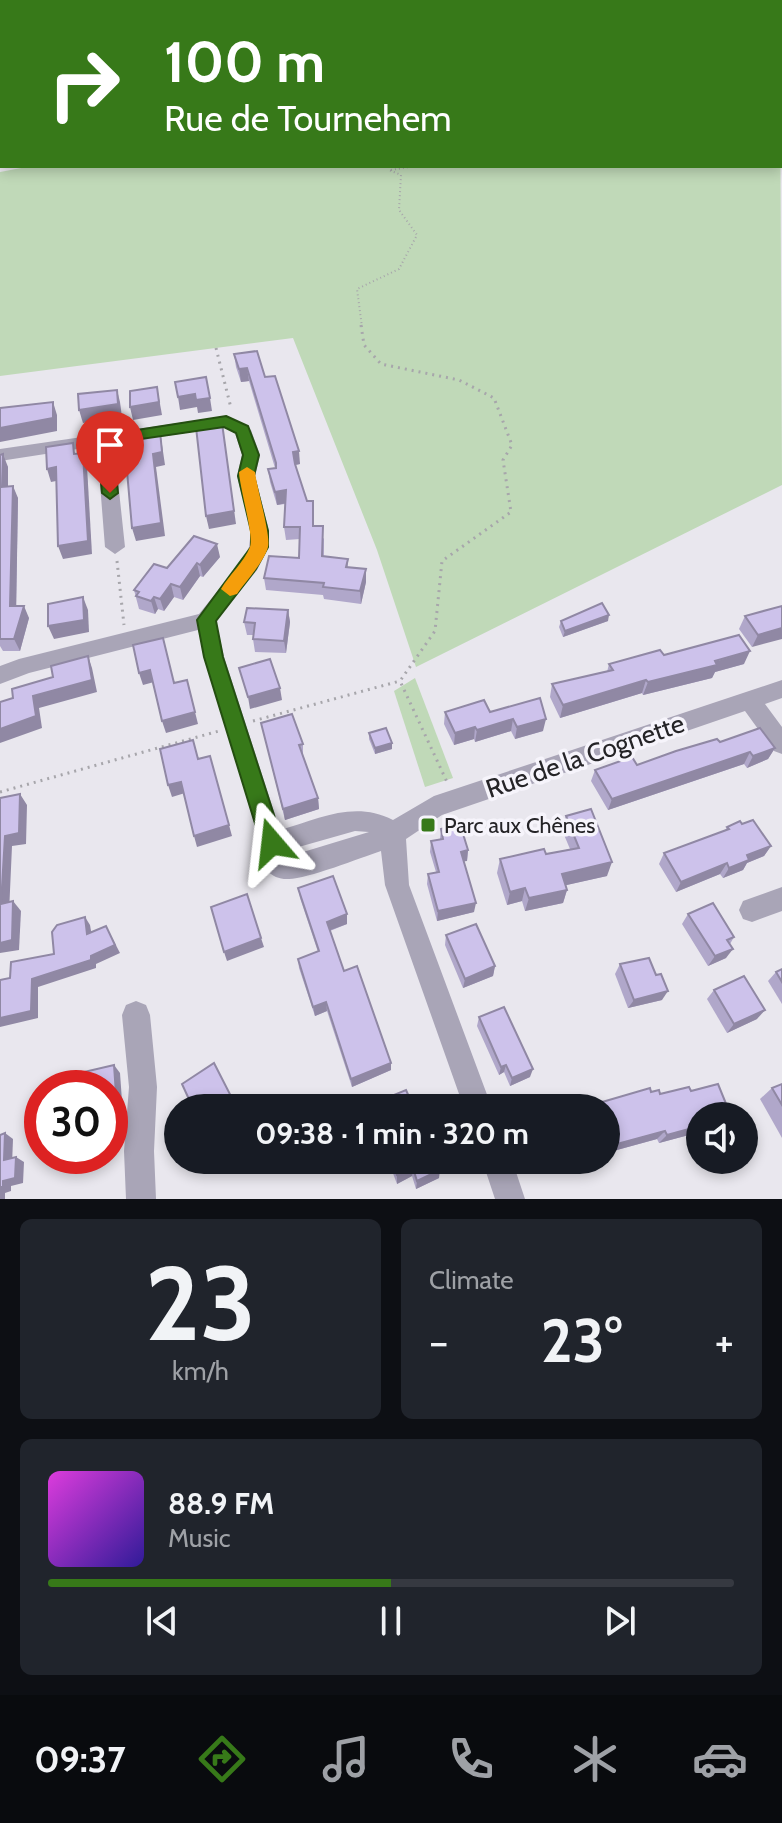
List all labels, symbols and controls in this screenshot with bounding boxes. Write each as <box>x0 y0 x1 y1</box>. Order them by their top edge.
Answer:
text: 100 m <box>164 28 325 96</box>
icon: right <box>32 32 136 136</box>
text: Rue de Tournehem <box>164 96 452 140</box>
pin <box>76 411 144 493</box>
icon: arrive <box>88 423 132 467</box>
street label: Rue de la Cognette <box>482 707 688 805</box>
position arrow <box>230 801 314 885</box>
place label: Parc aux Chênes <box>444 812 595 839</box>
marker: Parc aux Chênes <box>419 816 437 834</box>
speed limit sign: 30 <box>24 1070 128 1174</box>
map controls <box>686 1102 758 1174</box>
button: sound <box>686 1102 758 1174</box>
text: 09:38 · 1 min · 320 m <box>255 1115 529 1152</box>
text: 23 <box>145 1240 256 1366</box>
text: Climate <box>429 1264 514 1296</box>
text: 23° <box>541 1304 622 1377</box>
text: − <box>429 1315 448 1368</box>
text: + <box>715 1315 734 1368</box>
text: km/h <box>172 1355 229 1387</box>
text: 88.9 FM <box>168 1485 274 1522</box>
text: Music <box>168 1522 231 1554</box>
icon: previous <box>140 1599 184 1643</box>
icon: pause <box>369 1599 413 1643</box>
icon: next <box>598 1599 642 1643</box>
icon: directions <box>194 1731 250 1787</box>
icon: music <box>318 1731 374 1787</box>
icon: phone <box>443 1731 499 1787</box>
icon: climate <box>567 1731 623 1787</box>
icon: car <box>692 1731 748 1787</box>
text: 09:37 <box>34 1737 126 1781</box>

